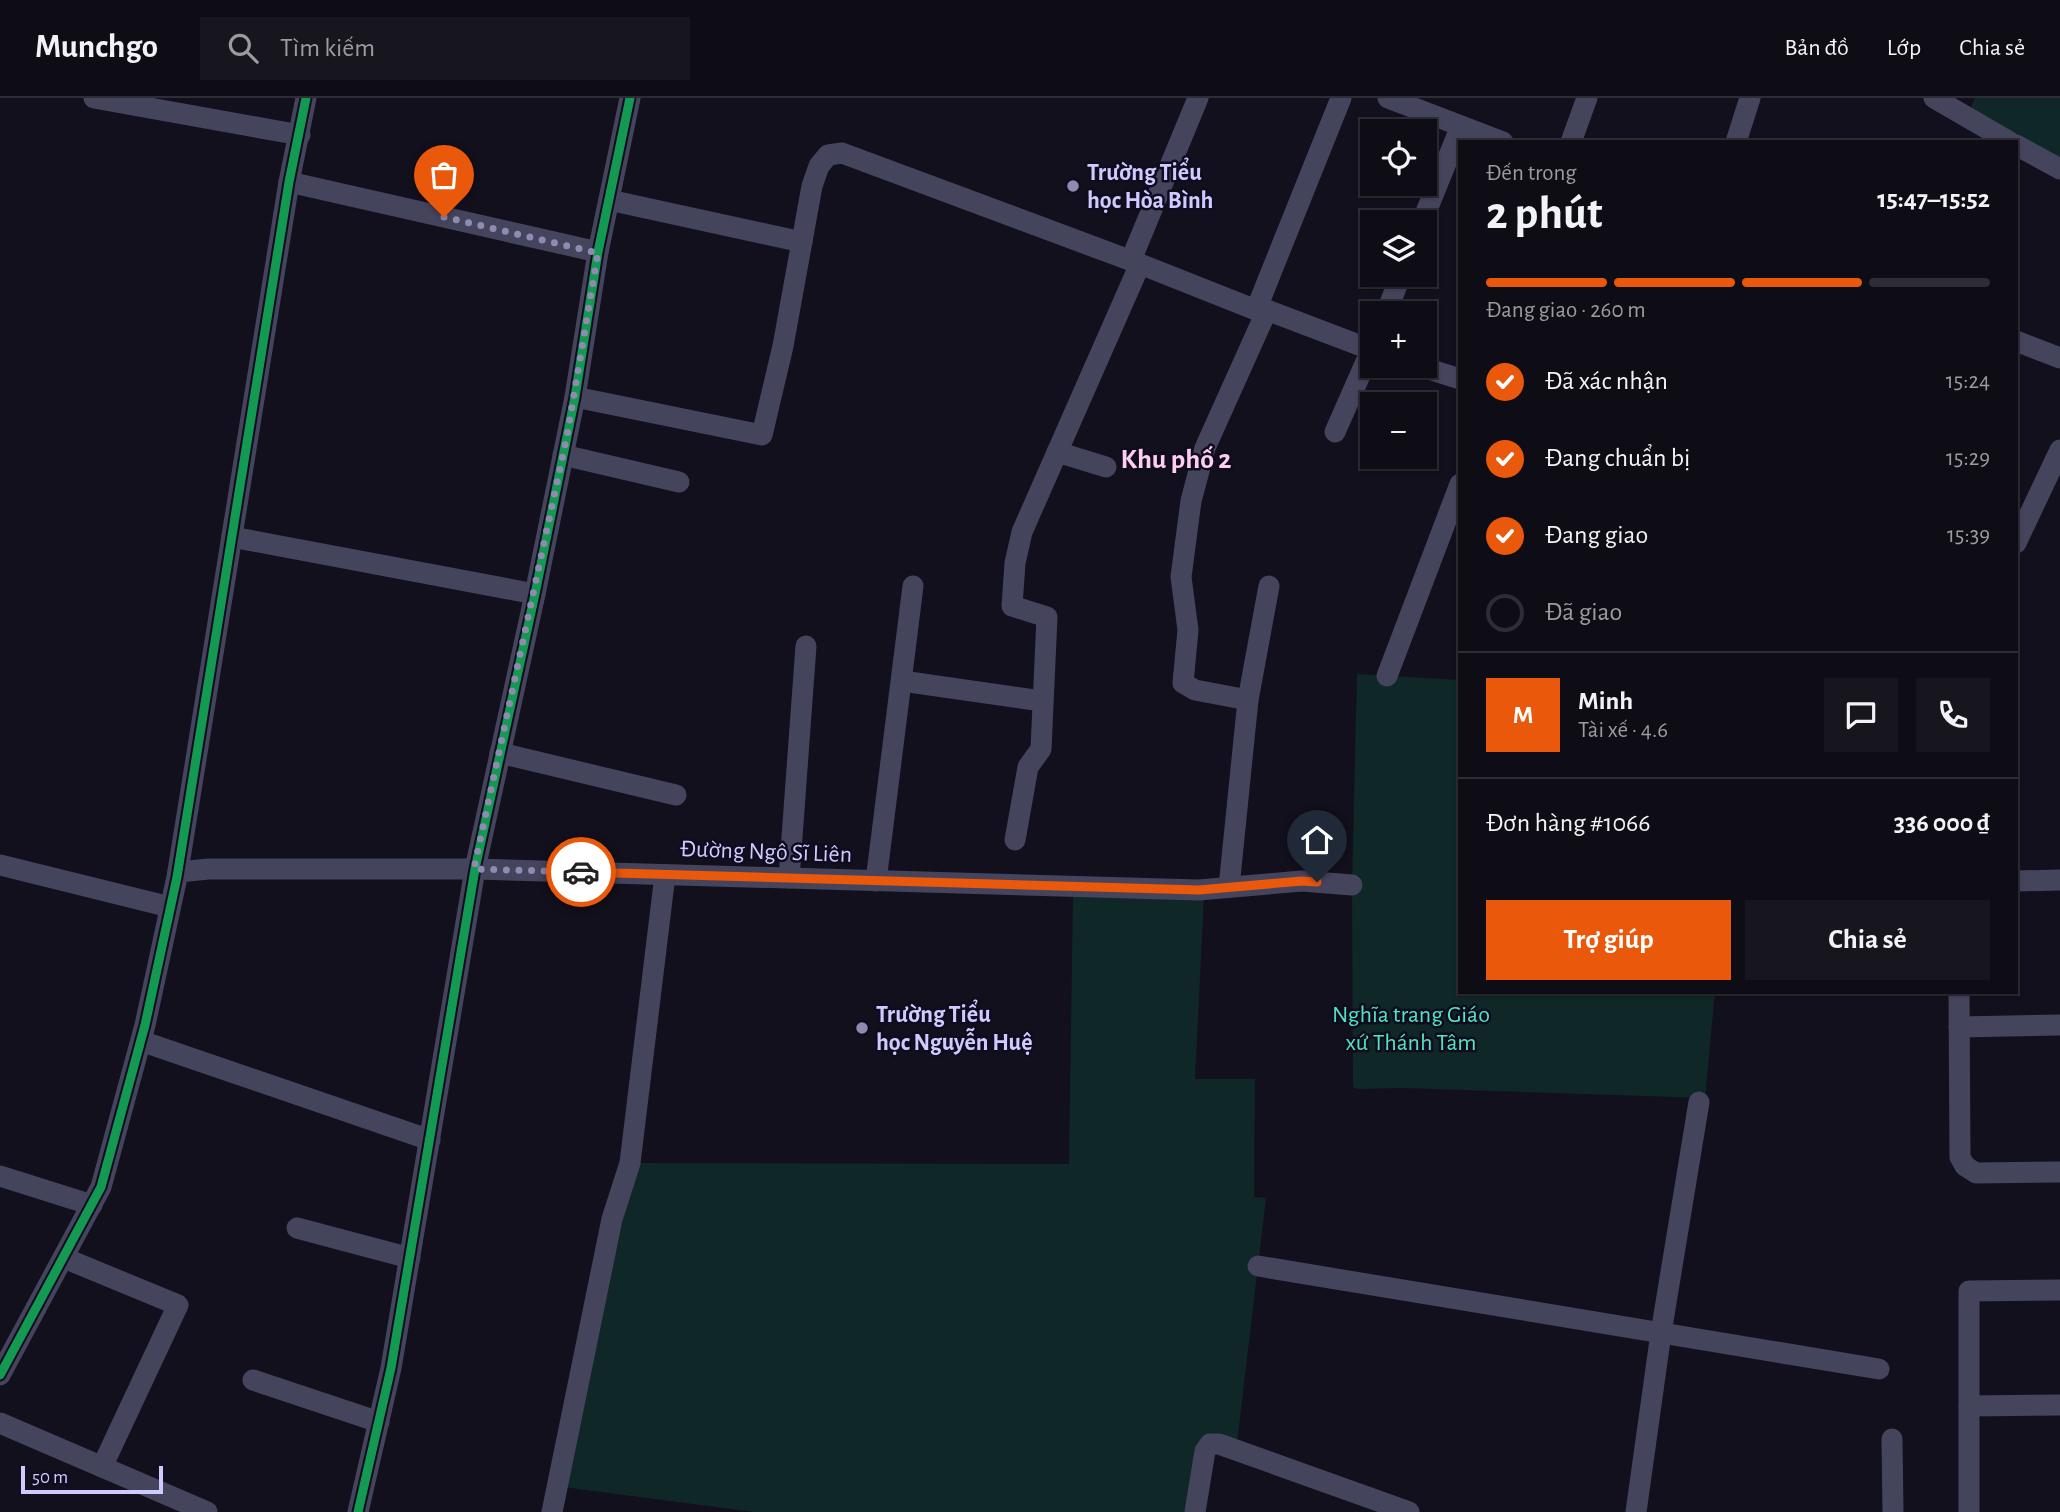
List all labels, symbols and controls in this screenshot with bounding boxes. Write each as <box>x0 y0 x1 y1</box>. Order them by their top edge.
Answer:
search box <box>200 17 690 80</box>
icon: search <box>224 29 262 67</box>
text: Munchgo <box>35 31 158 64</box>
text: Tìm kiếm <box>280 35 375 61</box>
text: Bản đồ <box>1784 36 1849 60</box>
text: Lớp <box>1887 36 1921 60</box>
text: Chia sẻ <box>1959 36 2025 60</box>
map controls <box>1360 119 1437 469</box>
button: locate <box>1360 119 1437 196</box>
pin <box>414 145 474 217</box>
icon: bag <box>425 156 463 194</box>
place label: Trường Tiểu học Hòa Bình <box>1087 157 1213 213</box>
text: Đến trong <box>1486 162 1577 185</box>
marker: Trường Tiểu học Hòa Bình <box>1065 178 1081 194</box>
text: 15:47–15:52 <box>1877 186 1990 212</box>
text: 2 phút <box>1486 191 1603 237</box>
button: layers <box>1360 210 1437 287</box>
text: Đang giao · 260 m <box>1486 299 1646 322</box>
button: + <box>1360 301 1437 378</box>
icon: check <box>1486 363 1524 401</box>
text: Đã xác nhận <box>1545 368 1668 394</box>
text: 15:24 <box>1946 370 1990 393</box>
button: − <box>1360 392 1437 469</box>
icon: check <box>1486 440 1524 478</box>
district label: Khu phố 2 <box>1121 445 1231 474</box>
text: Đang chuẩn bị <box>1545 445 1690 471</box>
text: 15:29 <box>1946 447 1990 470</box>
icon: check <box>1486 517 1524 555</box>
text: Đang giao <box>1545 522 1648 548</box>
text: 15:39 <box>1947 524 1990 547</box>
text: Đã giao <box>1545 599 1622 625</box>
button: chat <box>1824 678 1898 752</box>
button: phone <box>1916 678 1990 752</box>
text: Minh <box>1578 688 1633 714</box>
text: M <box>1513 702 1533 728</box>
text: Tài xế · 4.6 <box>1578 719 1668 742</box>
pin <box>1287 810 1347 882</box>
text: Đơn hàng #1066 <box>1486 810 1651 836</box>
text: 336 000 ₫ <box>1894 810 1990 836</box>
icon: home <box>1298 821 1336 859</box>
courier <box>546 837 616 907</box>
street label: Đường Ngô Sĩ Liên <box>679 837 852 867</box>
icon: car <box>562 853 600 891</box>
button: Trợ giúp <box>1486 900 1731 980</box>
button: Chia sẻ <box>1745 900 1990 980</box>
place label: Trường Tiểu học Nguyễn Huệ <box>876 999 1032 1055</box>
park label: Nghĩa trang Giáo xứ Thánh Tâm <box>1332 1003 1490 1055</box>
marker: Trường Tiểu học Nguyễn Huệ <box>854 1020 870 1036</box>
scale bar <box>21 1463 163 1495</box>
text: 50 m <box>32 1468 68 1487</box>

